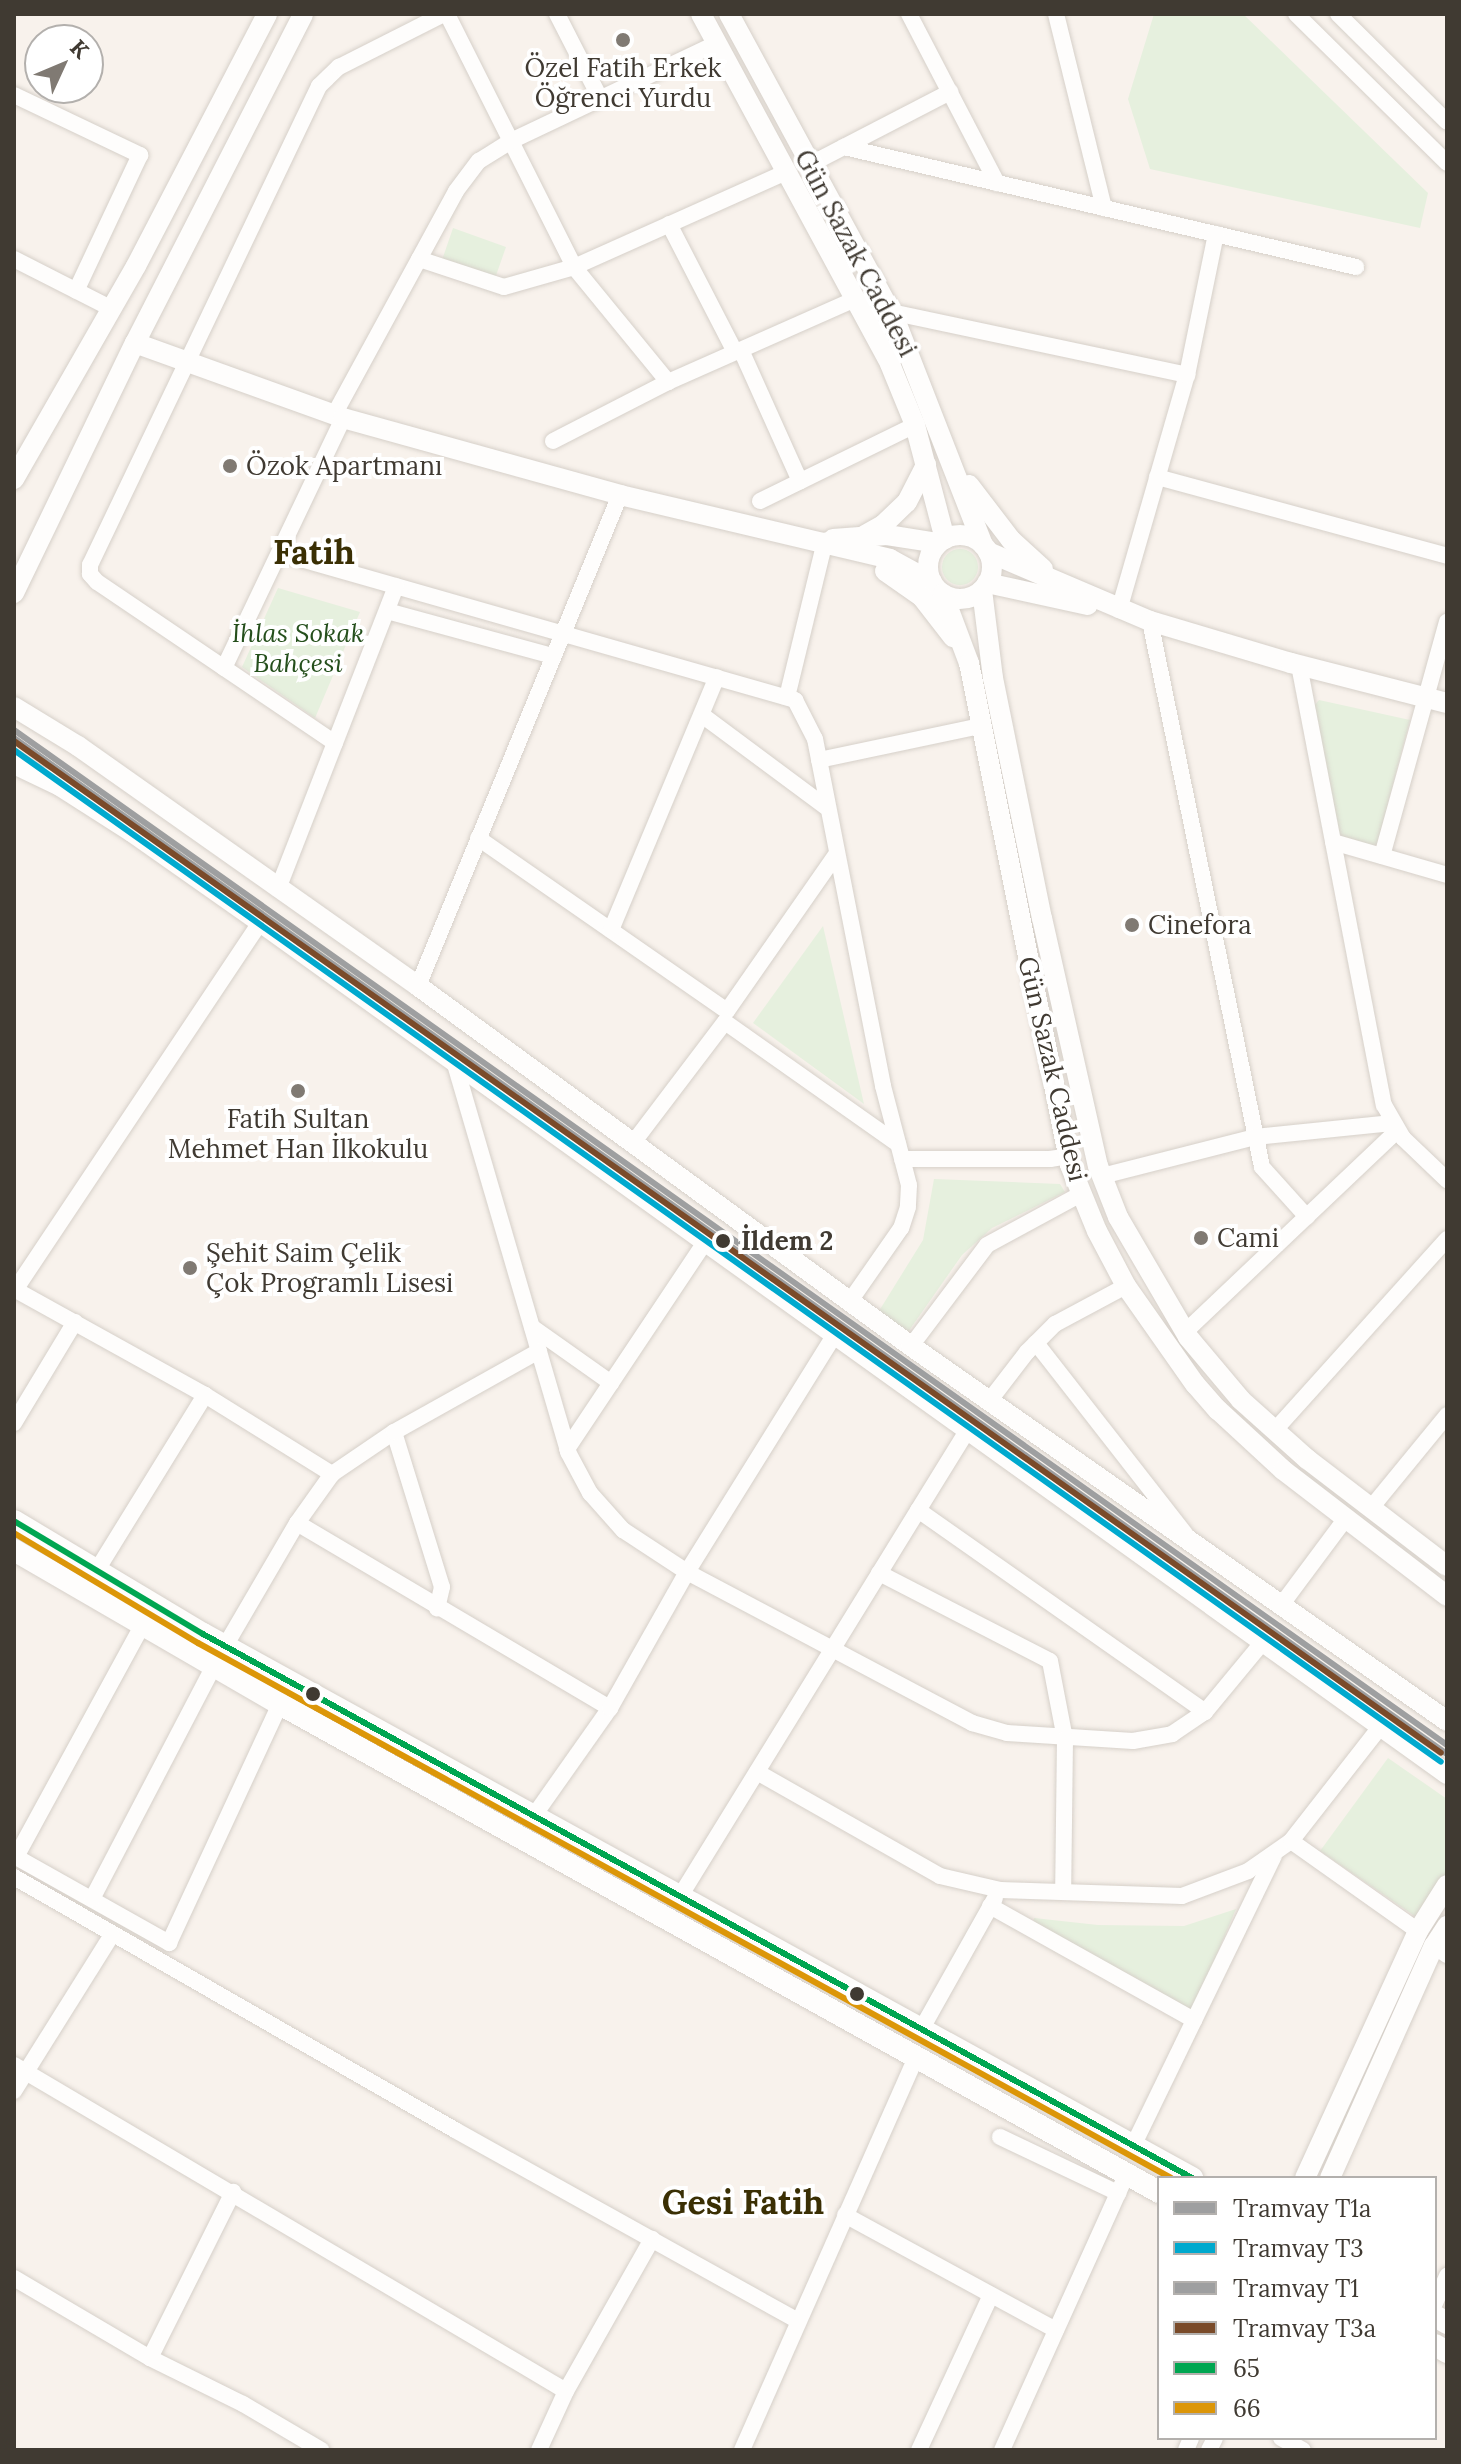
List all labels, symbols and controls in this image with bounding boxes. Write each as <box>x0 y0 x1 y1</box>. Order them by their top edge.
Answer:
north arrow <box>24 24 104 104</box>
marker: Özel Fatih Erkek Öğrenci Yurdu <box>614 31 632 49</box>
text: K <box>64 33 95 64</box>
place label: Özel Fatih Erkek Öğrenci Yurdu <box>524 52 722 114</box>
street label: Gün Sazak Caddesi <box>788 144 924 362</box>
place label: Özok Apartmanı <box>246 450 442 482</box>
marker: Özok Apartmanı <box>221 457 239 475</box>
district label: Fatih <box>273 532 355 572</box>
park label: İhlas Sokak Bahçesi <box>232 617 364 678</box>
place label: Cinefora <box>1148 909 1252 941</box>
marker: Cinefora <box>1123 916 1141 934</box>
street label: Gün Sazak Caddesi <box>1012 954 1094 1184</box>
marker: Fatih Sultan Mehmet Han İlkokulu <box>289 1082 307 1100</box>
place label: Fatih Sultan Mehmet Han İlkokulu <box>168 1103 428 1164</box>
place label: Cami <box>1217 1222 1279 1254</box>
place label: İldem 2 <box>741 1225 833 1257</box>
marker: Cami <box>1192 1229 1210 1247</box>
marker: İldem 2 <box>712 1230 734 1252</box>
place label: Şehit Saim Çelik Çok Programlı Lisesi <box>206 1237 453 1298</box>
marker: Şehit Saim Çelik Çok Programlı Lisesi <box>181 1259 199 1277</box>
unlabelled marker <box>305 1686 321 1702</box>
unlabelled marker <box>849 1986 865 2002</box>
legend <box>1157 2176 1437 2440</box>
district label: Gesi Fatih <box>662 2182 824 2222</box>
text: Tramvay T1a <box>1233 2193 1371 2224</box>
text: Tramvay T3 <box>1233 2233 1364 2264</box>
text: Tramvay T1 <box>1233 2273 1359 2304</box>
text: Tramvay T3a <box>1233 2313 1376 2344</box>
text: 65 <box>1233 2353 1260 2384</box>
text: 66 <box>1233 2393 1261 2424</box>

